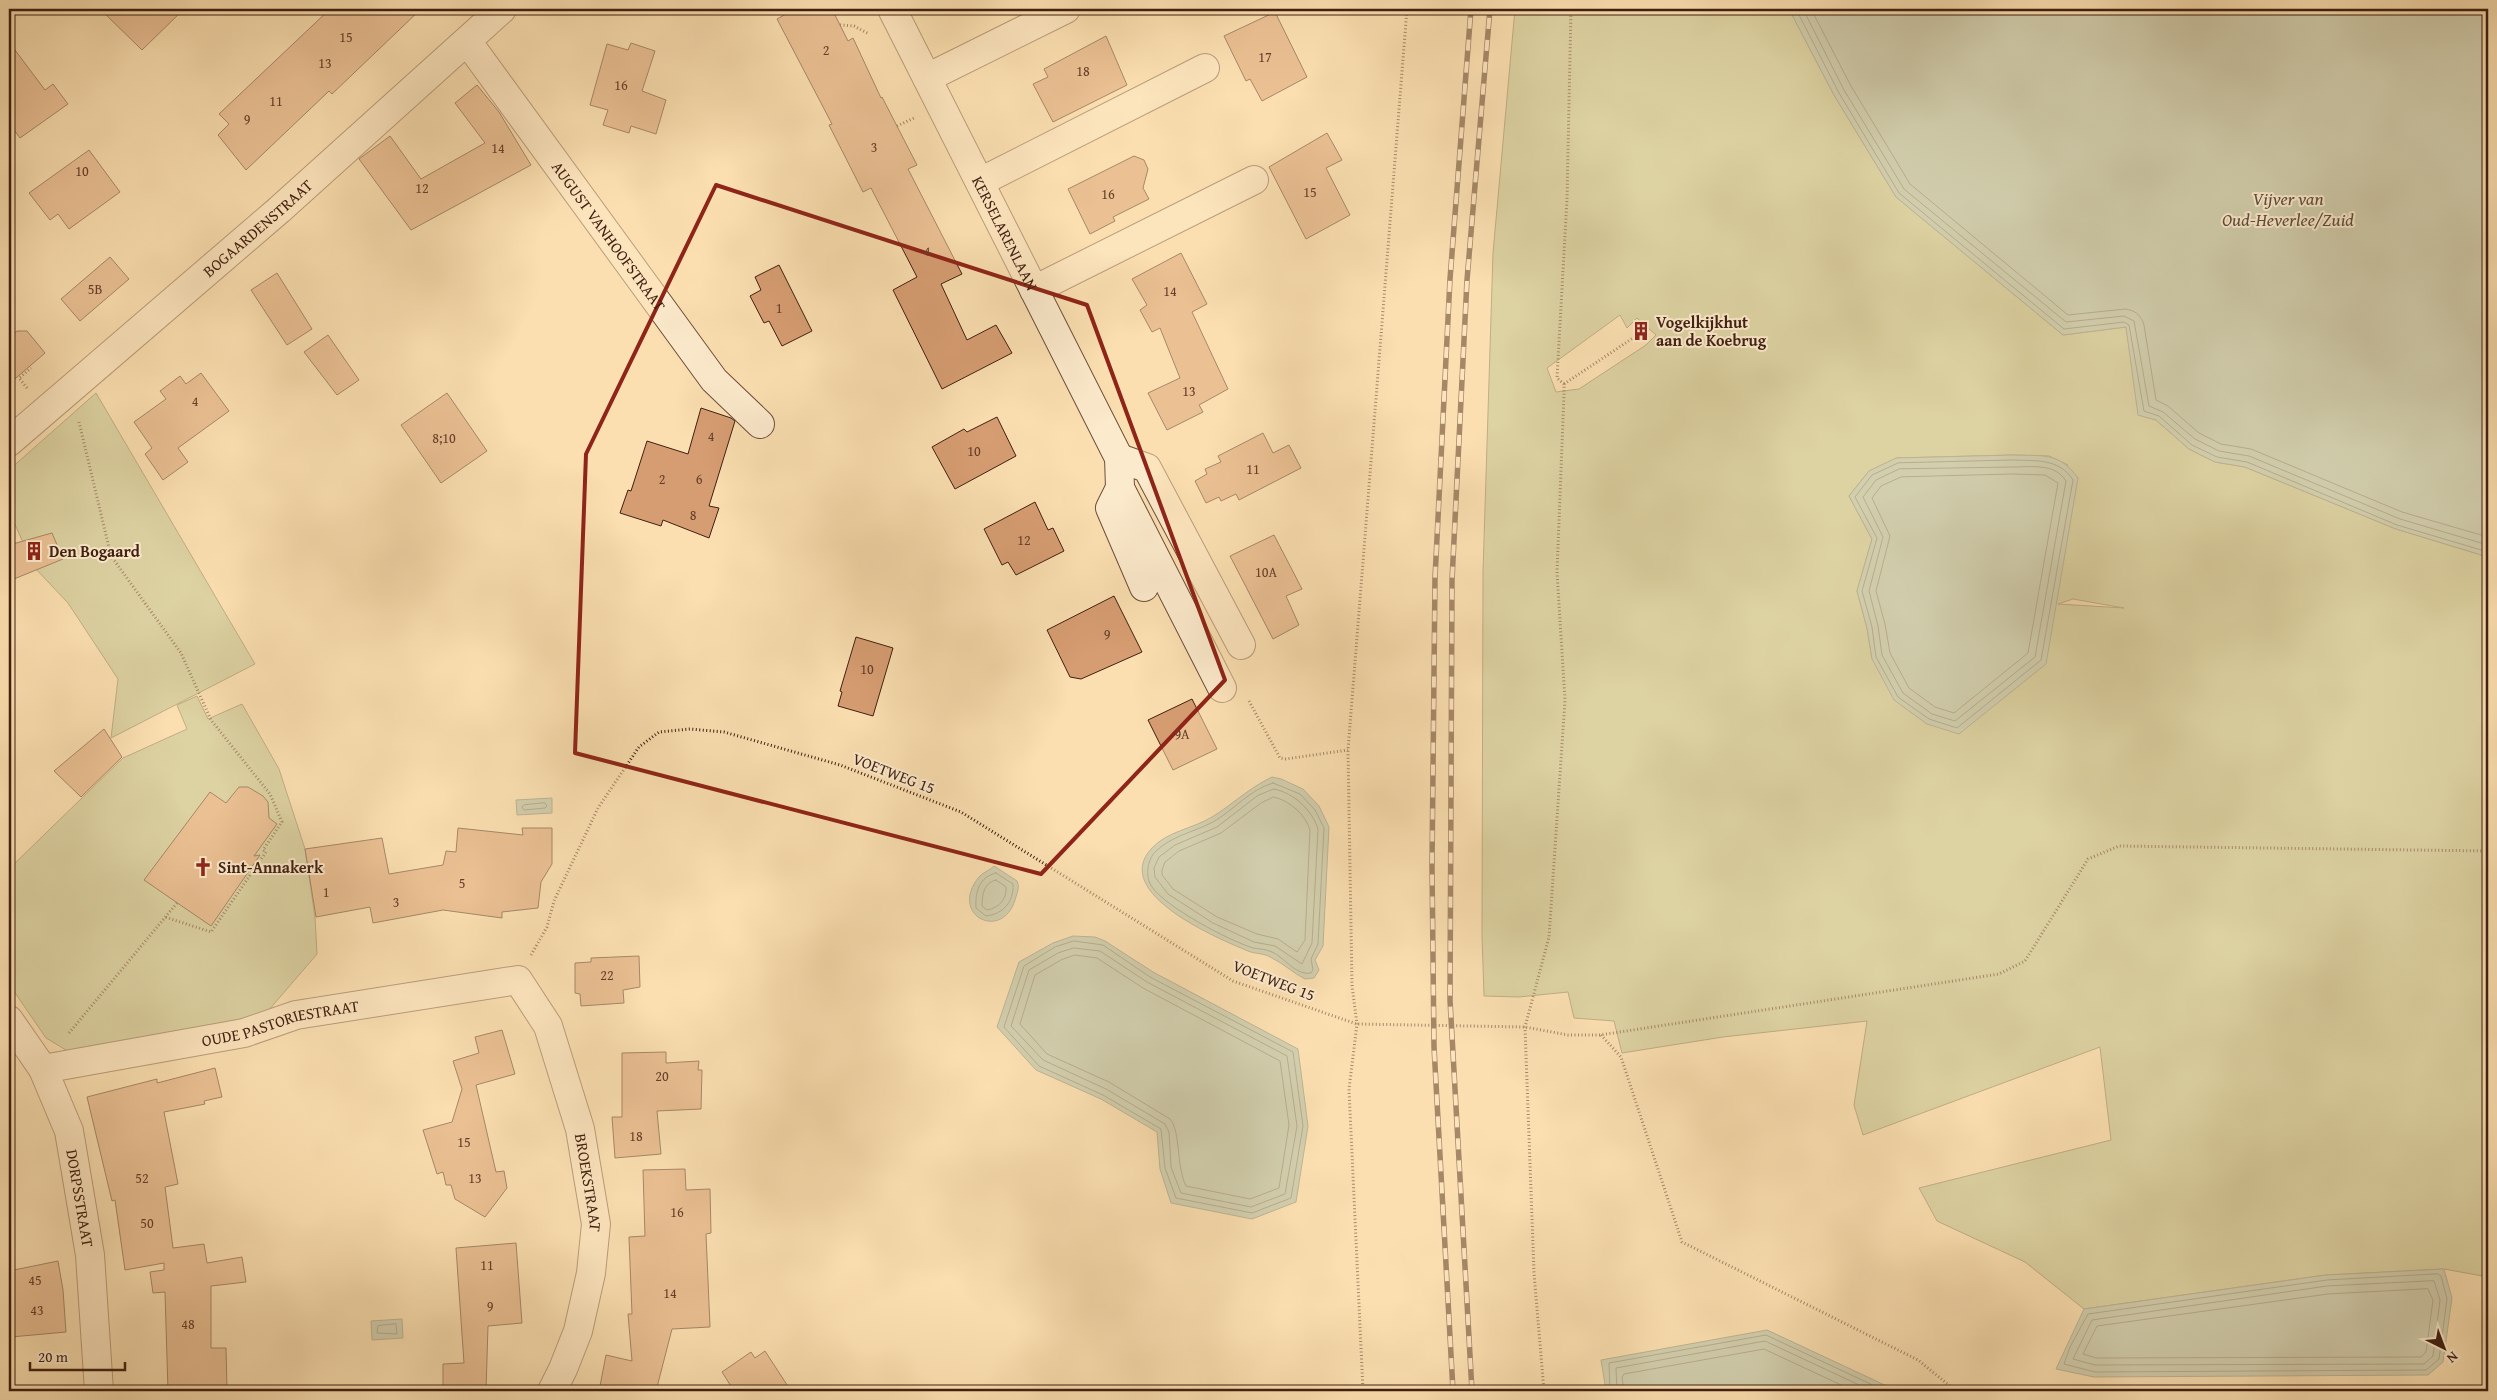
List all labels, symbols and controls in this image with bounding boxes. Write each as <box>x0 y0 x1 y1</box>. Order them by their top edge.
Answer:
house number: 15 <box>339 27 353 47</box>
house number: 2 <box>823 40 829 60</box>
house number: 17 <box>1258 47 1272 67</box>
house number: 13 <box>318 53 332 73</box>
house number: 18 <box>1076 61 1090 81</box>
house number: 16 <box>614 75 628 95</box>
house number: 11 <box>269 91 283 111</box>
house number: 9 <box>244 109 251 129</box>
house number: 3 <box>871 137 877 157</box>
house number: 14 <box>491 138 505 158</box>
street label: AUGUST VANHOOFSTRAAT <box>546 156 672 316</box>
house number: 10 <box>75 161 89 181</box>
street label: KERSELARENLAAN <box>966 172 1045 295</box>
street label: BOGAARDENSTRAAT <box>197 173 318 283</box>
house number: 12 <box>415 178 429 198</box>
house number: 15 <box>1303 182 1317 202</box>
house number: 16 <box>1101 184 1115 204</box>
water label: Vijver van Oud-Heverlee/Zuid <box>2222 185 2354 233</box>
house number: 4 <box>924 241 931 261</box>
house number: 5B <box>88 279 102 299</box>
house number: 14 <box>1163 281 1177 301</box>
house number: 1 <box>776 298 782 318</box>
place label: Vogelkijkhut aan de Koebrug <box>1656 310 1767 352</box>
building icon: Vogelkijkhut aan de Koebrug <box>1630 320 1652 342</box>
house number: 13 <box>1182 381 1196 401</box>
house number: 4 <box>192 391 199 411</box>
house number: 4 <box>708 426 715 446</box>
house number: 8;10 <box>432 428 456 448</box>
house number: 10 <box>967 441 981 461</box>
house number: 11 <box>1246 459 1260 479</box>
house number: 2 <box>659 469 665 489</box>
house number: 6 <box>696 469 703 489</box>
house number: 8 <box>690 505 697 525</box>
house number: 12 <box>1017 530 1031 550</box>
place label: Den Bogaard <box>49 539 141 563</box>
building icon: Den Bogaard <box>23 540 45 562</box>
house number: 10A <box>1255 562 1277 582</box>
house number: 9 <box>1104 624 1111 644</box>
house number: 10 <box>860 659 874 679</box>
house number: 9A <box>1174 724 1190 744</box>
street label: VOETWEG 15 <box>849 746 939 800</box>
place label: Sint-Annakerk <box>218 855 324 879</box>
church icon: Sint-Annakerk <box>192 856 214 878</box>
house number: 5 <box>459 873 465 893</box>
house number: 1 <box>323 882 329 902</box>
house number: 3 <box>393 892 399 912</box>
street label: VOETWEG 15 <box>1229 953 1319 1007</box>
house number: 22 <box>600 965 614 985</box>
street label: OUDE PASTORIESTRAAT <box>200 993 361 1052</box>
house number: 20 <box>655 1066 669 1086</box>
house number: 18 <box>629 1126 643 1146</box>
house number: 15 <box>457 1132 471 1152</box>
street label: BROEKSTRAAT <box>569 1132 608 1233</box>
street label: DORPSSTRAAT <box>60 1148 100 1249</box>
house number: 52 <box>135 1168 149 1188</box>
house number: 13 <box>468 1168 482 1188</box>
house number: 16 <box>670 1202 684 1222</box>
house number: 50 <box>140 1213 154 1233</box>
house number: 11 <box>480 1255 494 1275</box>
house number: 45 <box>28 1270 42 1290</box>
house number: 14 <box>663 1283 677 1303</box>
house number: 9 <box>487 1296 494 1316</box>
house number: 43 <box>30 1300 44 1320</box>
house number: 48 <box>181 1314 195 1334</box>
north arrow <box>2420 1322 2470 1372</box>
scale bar <box>30 1340 125 1372</box>
text: 20 m <box>38 1346 69 1367</box>
text: N <box>2442 1347 2463 1369</box>

